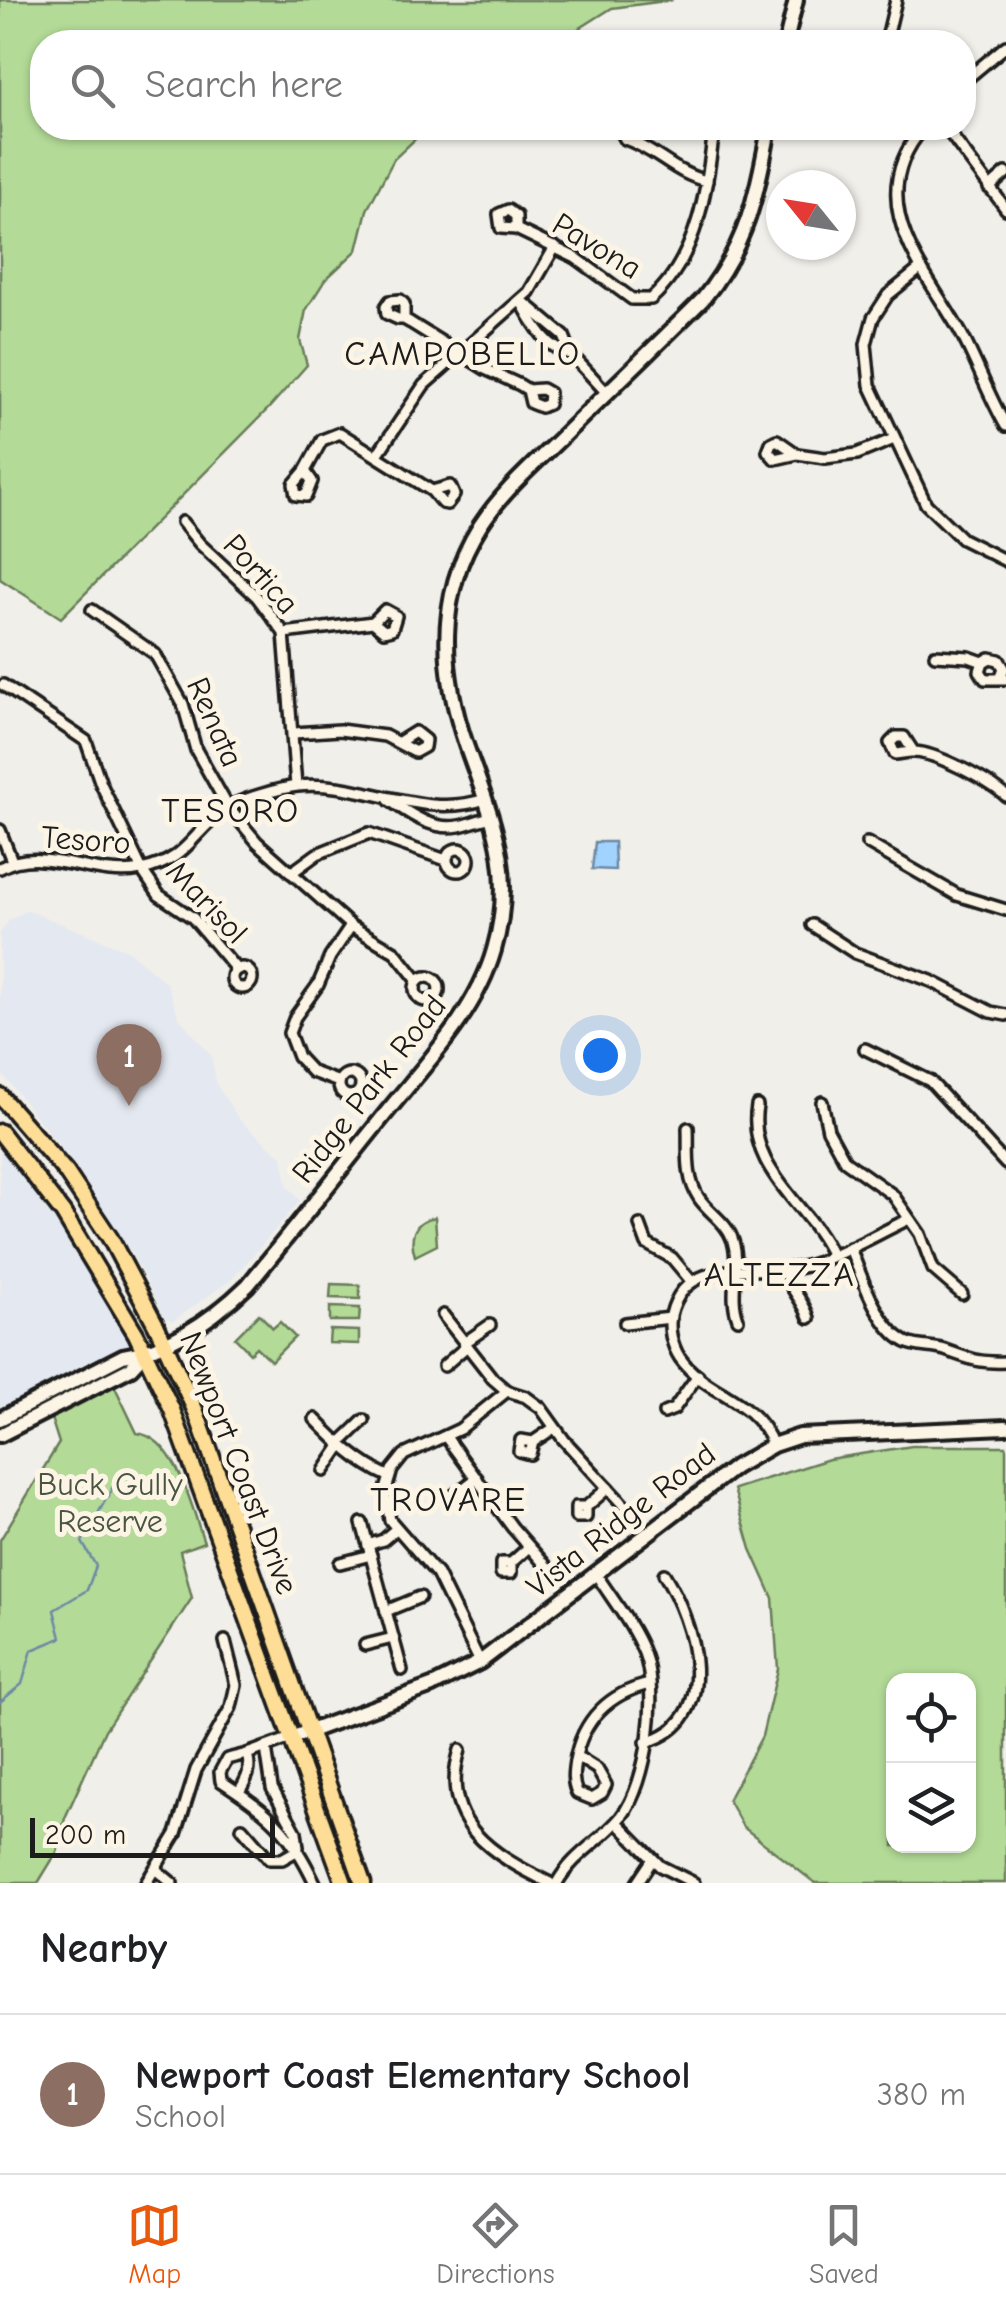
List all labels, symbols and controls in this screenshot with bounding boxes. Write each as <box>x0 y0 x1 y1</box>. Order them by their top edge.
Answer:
search box <box>30 30 976 140</box>
icon: search <box>65 58 120 113</box>
text: Search here <box>145 63 343 107</box>
north arrow <box>766 170 856 260</box>
street label: Pavona <box>546 205 648 287</box>
district label: CAMPOBELLO <box>344 333 582 374</box>
street label: Portica <box>216 526 306 622</box>
street label: Renata <box>179 672 251 772</box>
district label: TESORO <box>161 790 301 831</box>
street label: Tesoro <box>40 818 132 862</box>
street label: Marisol <box>159 853 255 951</box>
street label: Ridge Park Road <box>284 988 454 1190</box>
pin: 1 <box>96 1024 162 1106</box>
your location <box>575 1030 626 1081</box>
district label: ALTEZZA <box>704 1254 856 1295</box>
street label: Newport Coast Drive <box>172 1327 306 1599</box>
street label: Vista Ridge Road <box>519 1435 723 1605</box>
park label: Buck Gully Reserve <box>37 1466 183 1540</box>
district label: TROVARE <box>370 1479 528 1520</box>
map controls <box>886 1673 976 1853</box>
button: locate <box>886 1673 976 1763</box>
button: layers <box>886 1763 976 1853</box>
scale bar <box>30 1813 275 1858</box>
text: 200 m <box>45 1819 126 1851</box>
text: Nearby <box>40 1924 167 1973</box>
text: Newport Coast Elementary School <box>135 2054 690 2098</box>
text: 1 <box>66 2076 79 2113</box>
text: 380 m <box>877 2076 966 2113</box>
text: School <box>135 2098 226 2135</box>
tab: Map <box>127 2198 182 2290</box>
tab: Directions <box>436 2198 555 2290</box>
tab: Saved <box>809 2198 879 2290</box>

